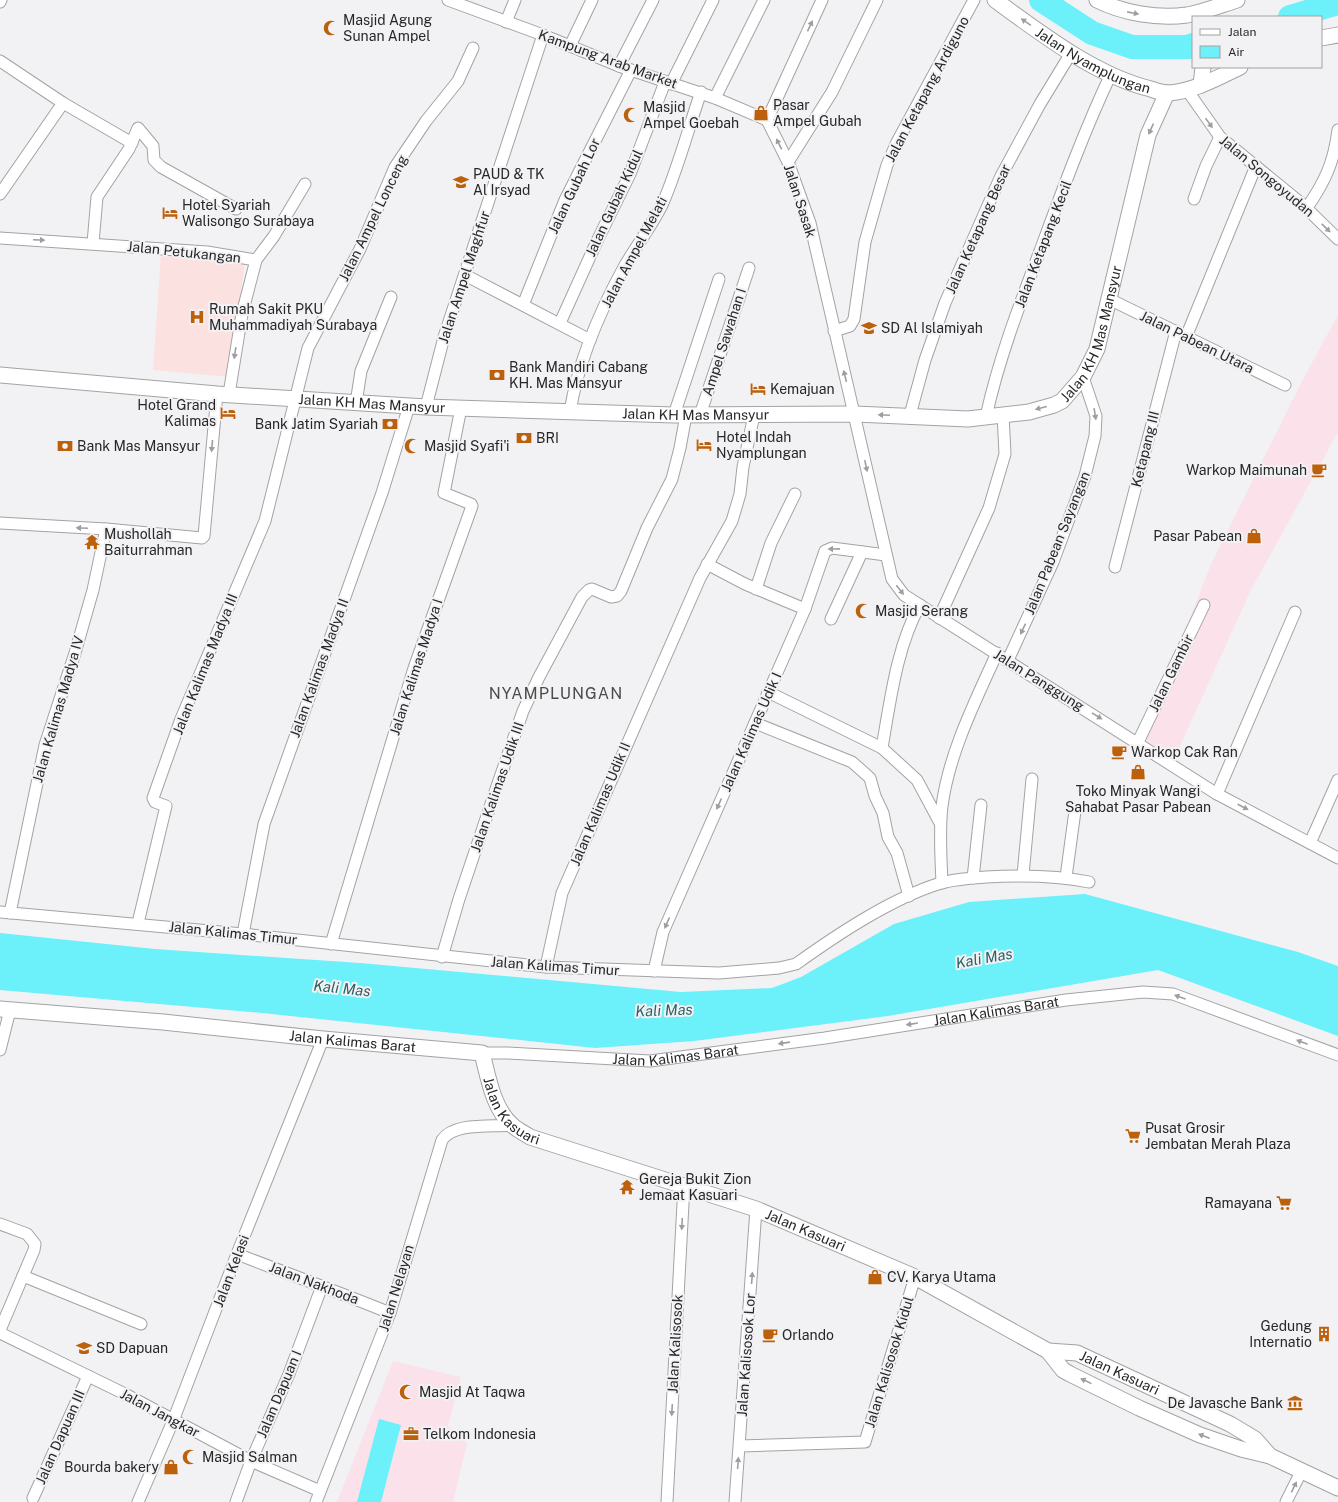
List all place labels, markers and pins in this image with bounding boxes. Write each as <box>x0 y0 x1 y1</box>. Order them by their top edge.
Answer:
place label: Masjid Agung Sunan Ampel <box>343 12 433 44</box>
mosque icon: Masjid Agung Sunan Ampel <box>322 19 340 37</box>
place label: Pasar Ampel Gubah <box>773 97 862 129</box>
place label: Masjid Ampel Goebah <box>643 99 739 131</box>
shop icon: Pasar Ampel Gubah <box>752 104 770 122</box>
mosque icon: Masjid Ampel Goebah <box>622 106 640 124</box>
place label: PAUD & TK Al Irsyad <box>473 166 545 198</box>
school or university icon: PAUD & TK Al Irsyad <box>452 173 470 191</box>
place label: Hotel Syariah Walisongo Surabaya <box>182 197 314 229</box>
hotel icon: Hotel Syariah Walisongo Surabaya <box>161 204 179 222</box>
place label: Rumah Sakit PKU Muhammadiyah Surabaya <box>209 301 377 333</box>
hospital icon: Rumah Sakit PKU Muhammadiyah Surabaya <box>188 308 206 326</box>
school or university icon: SD Al Islamiyah <box>860 319 878 337</box>
place label: SD Al Islamiyah <box>881 320 983 336</box>
place label: Bank Mandiri Cabang KH. Mas Mansyur <box>509 359 648 391</box>
bank icon: Bank Mandiri Cabang KH. Mas Mansyur <box>488 366 506 384</box>
hotel icon: Kemajuan <box>749 380 767 398</box>
place label: Kemajuan <box>770 381 835 397</box>
place label: Hotel Grand Kalimas <box>137 397 216 429</box>
hotel icon: Hotel Grand Kalimas <box>219 404 237 422</box>
bank icon: Bank Jatim Syariah <box>381 415 399 433</box>
place label: Bank Jatim Syariah <box>255 416 378 432</box>
bank icon: BRI <box>515 429 533 447</box>
place label: Hotel Indah Nyamplungan <box>716 429 807 461</box>
place label: BRI <box>536 430 559 446</box>
hotel icon: Hotel Indah Nyamplungan <box>695 436 713 454</box>
bank icon: Bank Mas Mansyur <box>56 437 74 455</box>
mosque icon: Masjid Syafi'i <box>403 437 421 455</box>
place label: Bank Mas Mansyur <box>77 438 200 454</box>
place label: Masjid Syafi'i <box>424 438 510 454</box>
cafe icon: Warkop Maimunah <box>1310 461 1328 479</box>
place label: Warkop Maimunah <box>1186 462 1307 478</box>
place label: Mushollah Baiturrahman <box>104 526 193 558</box>
shop icon: Pasar Pabean <box>1245 527 1263 545</box>
place label: Pasar Pabean <box>1153 528 1242 544</box>
temple icon: Mushollah Baiturrahman <box>83 533 101 551</box>
mosque icon: Masjid Serang <box>854 602 872 620</box>
place label: Masjid Serang <box>875 603 968 619</box>
cafe icon: Warkop Cak Ran <box>1110 743 1128 761</box>
place label: Warkop Cak Ran <box>1131 744 1238 760</box>
shop icon: Toko Minyak Wangi Sahabat Pasar Pabean <box>1129 763 1147 781</box>
place label: Toko Minyak Wangi Sahabat Pasar Pabean <box>1065 783 1211 815</box>
place label: Pusat Grosir Jembatan Merah Plaza <box>1145 1120 1291 1152</box>
supermarket icon: Pusat Grosir Jembatan Merah Plaza <box>1124 1127 1142 1145</box>
place label: Gereja Bukit Zion Jemaat Kasuari <box>639 1171 751 1203</box>
temple icon: Gereja Bukit Zion Jemaat Kasuari <box>618 1178 636 1196</box>
supermarket icon: Ramayana <box>1275 1194 1293 1212</box>
place label: Ramayana <box>1204 1195 1272 1211</box>
shop icon: CV. Karya Utama <box>866 1268 884 1286</box>
place label: CV. Karya Utama <box>887 1269 996 1285</box>
place label: Gedung Internatio <box>1249 1318 1312 1350</box>
building icon: Gedung Internatio <box>1315 1325 1333 1343</box>
cafe icon: Orlando <box>761 1326 779 1344</box>
place label: Orlando <box>782 1327 834 1343</box>
school or university icon: SD Dapuan <box>75 1339 93 1357</box>
place label: SD Dapuan <box>96 1340 168 1356</box>
mosque icon: Masjid At Taqwa <box>398 1383 416 1401</box>
place label: Masjid At Taqwa <box>419 1384 525 1400</box>
museum icon: De Javasche Bank <box>1286 1394 1304 1412</box>
place label: De Javasche Bank <box>1168 1395 1283 1411</box>
office icon: Telkom Indonesia <box>402 1425 420 1443</box>
place label: Telkom Indonesia <box>423 1426 536 1442</box>
mosque icon: Masjid Salman <box>181 1448 199 1466</box>
place label: Masjid Salman <box>202 1449 297 1465</box>
shop icon: Bourda bakery <box>162 1458 180 1476</box>
place label: Bourda bakery <box>64 1459 159 1475</box>

